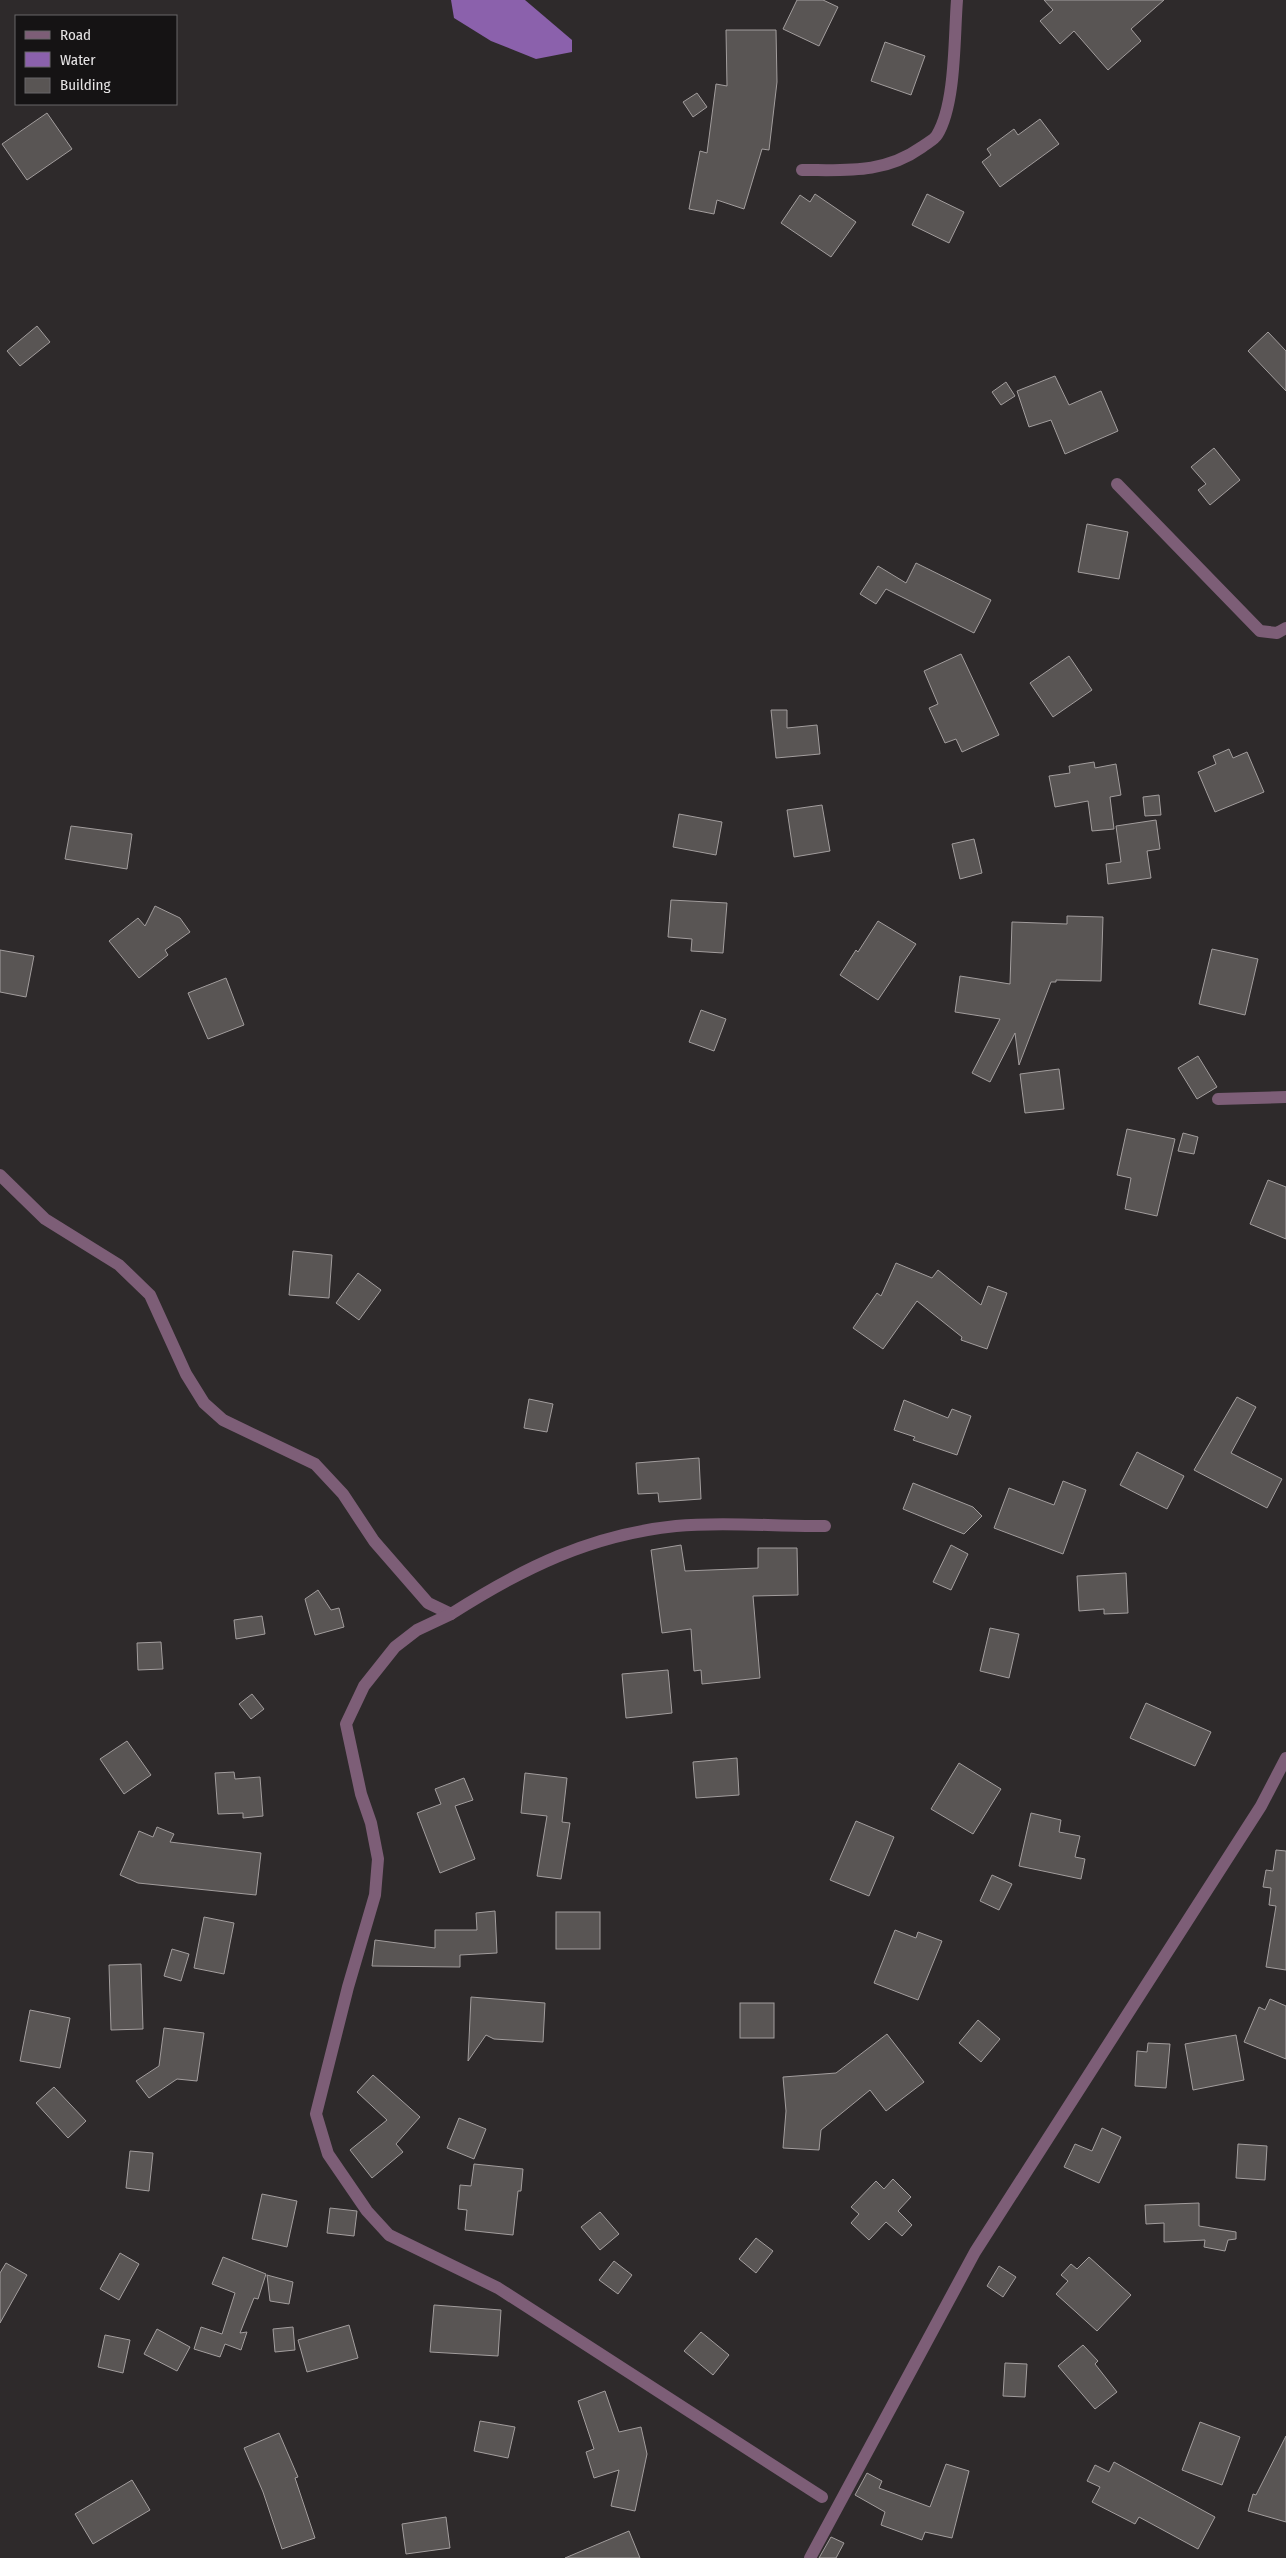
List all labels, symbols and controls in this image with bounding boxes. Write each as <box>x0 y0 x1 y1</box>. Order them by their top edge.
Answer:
legend <box>15 15 178 105</box>
text: Road <box>60 26 91 44</box>
text: Water <box>60 51 96 69</box>
text: Building <box>60 76 111 94</box>

